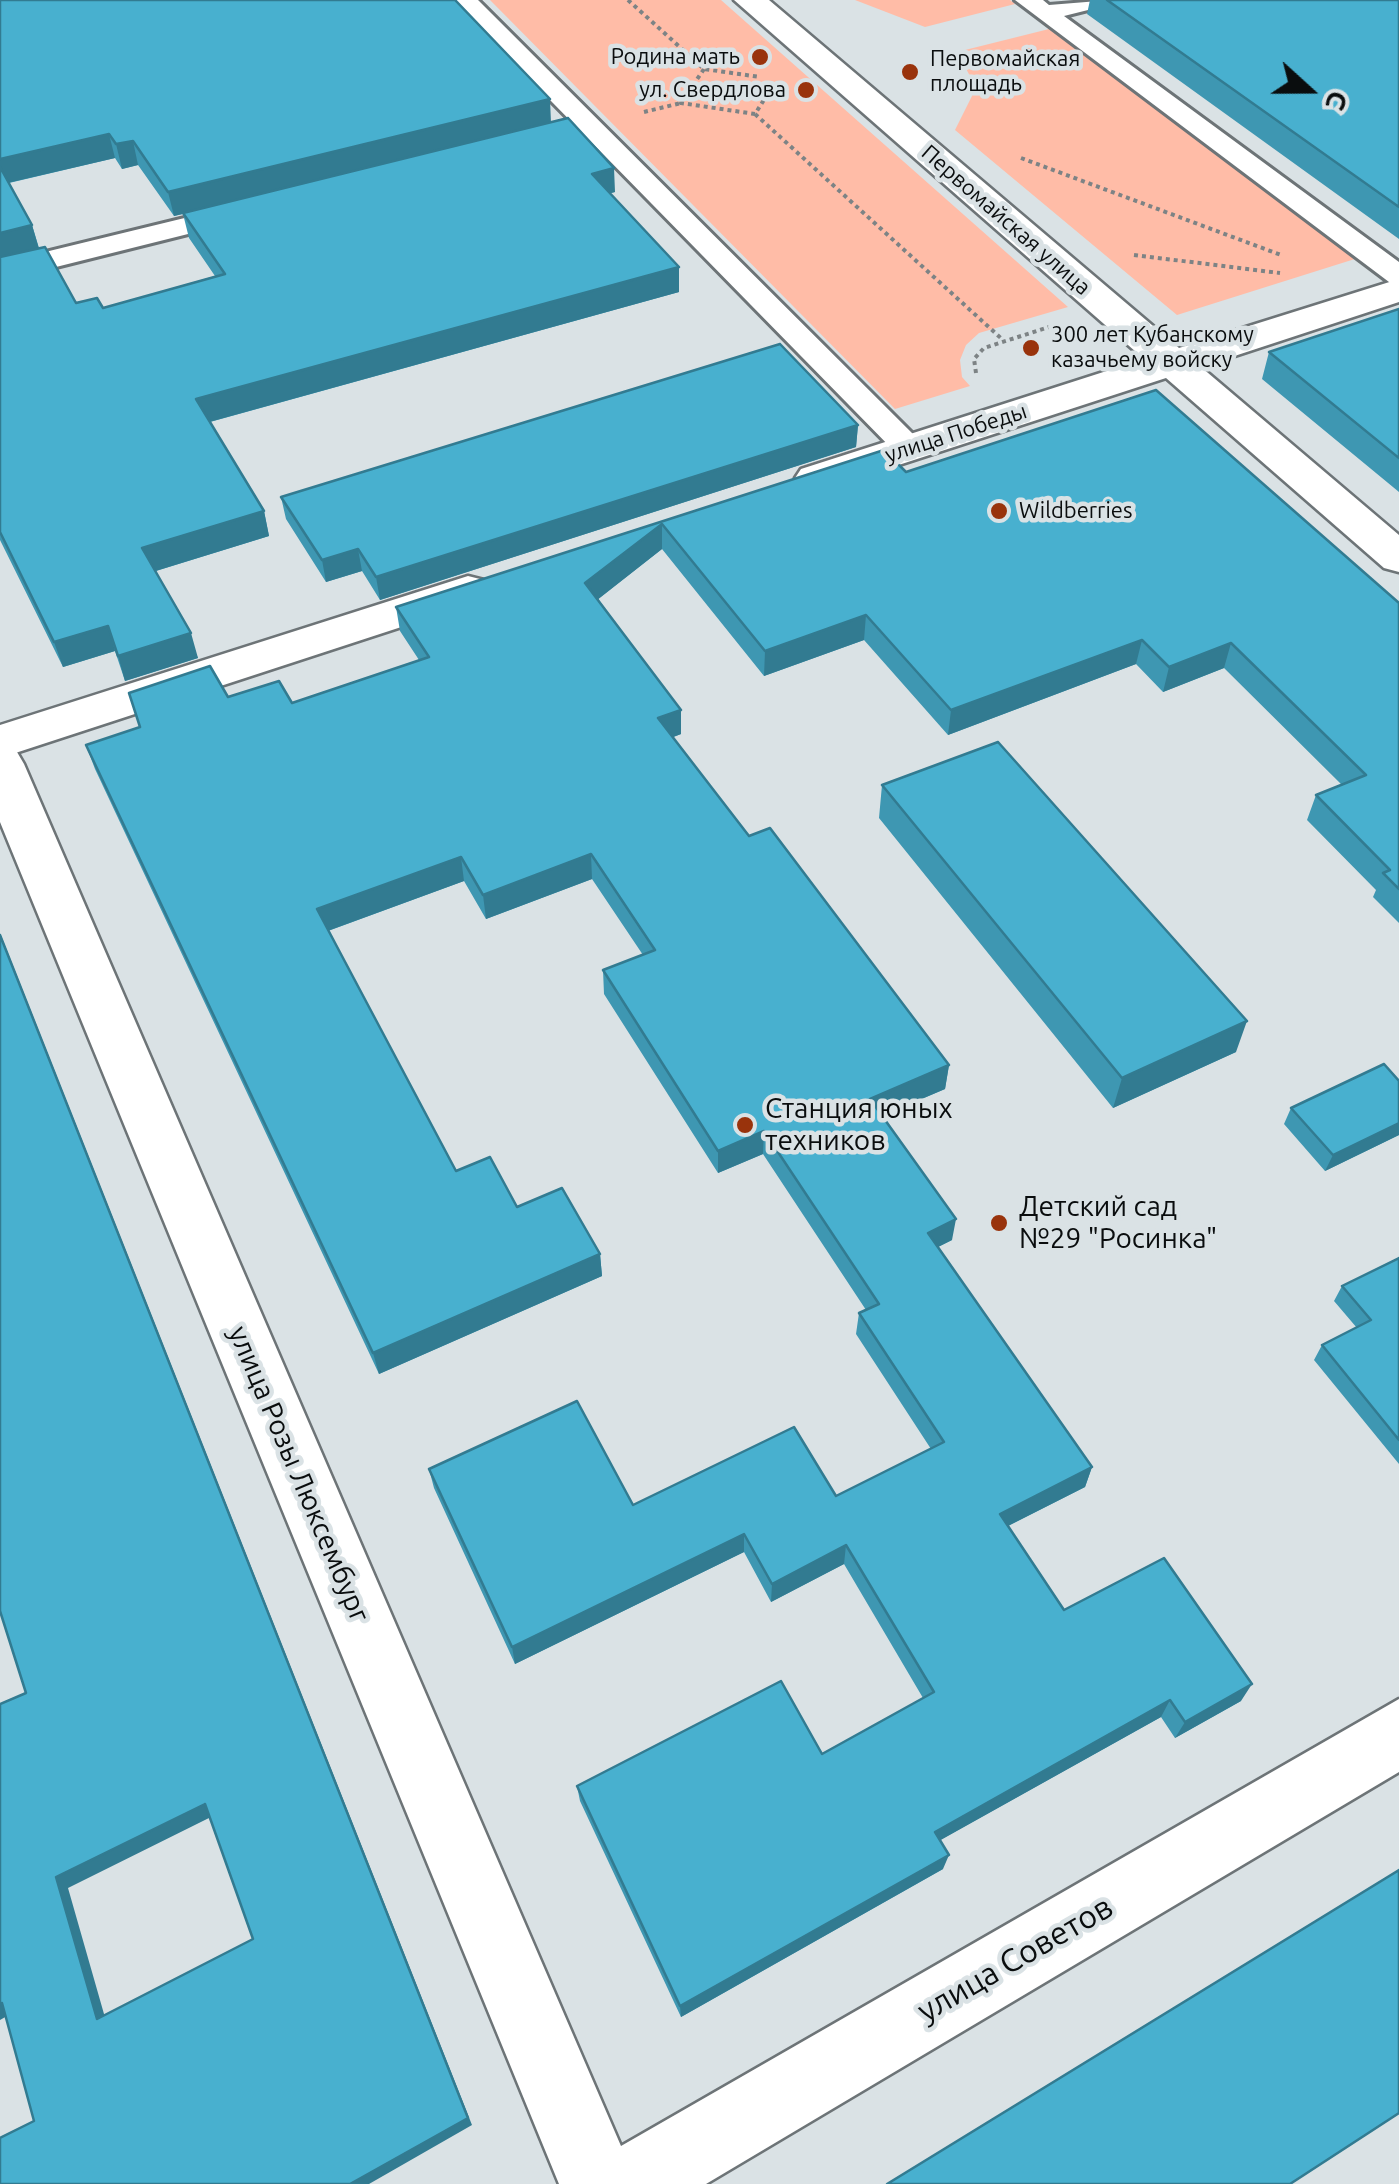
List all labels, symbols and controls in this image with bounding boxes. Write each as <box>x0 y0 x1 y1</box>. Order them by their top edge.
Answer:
north arrow <box>1259 40 1359 140</box>
place label: Родина мать <box>611 44 740 70</box>
marker: Родина мать <box>749 46 771 68</box>
place label: Первомайская площадь <box>930 46 1080 98</box>
marker: Первомайская площадь <box>899 61 921 83</box>
place label: ул. Свердлова <box>639 77 786 103</box>
marker: ул. Свердлова <box>795 79 817 101</box>
text: С <box>1320 87 1355 115</box>
street label: Первомайская улица <box>916 139 1096 301</box>
place label: 300 лет Кубанскому казачьему войску <box>1051 322 1254 374</box>
marker: 300 лет Кубанскому казачьему войску <box>1020 337 1042 359</box>
street label: улица Победы <box>882 398 1030 468</box>
place label: Wildberries <box>1019 498 1132 524</box>
marker: Wildberries <box>988 500 1010 522</box>
place label: Станция юных техников <box>765 1092 953 1158</box>
marker: Станция юных техников <box>734 1114 756 1136</box>
place label: Детский сад №29 "Росинка" <box>1019 1190 1217 1256</box>
marker: Детский сад №29 "Росинка" <box>988 1212 1010 1234</box>
street label: улица Розы Люксембург <box>221 1321 377 1627</box>
street label: улица Советов <box>911 1888 1119 2030</box>

